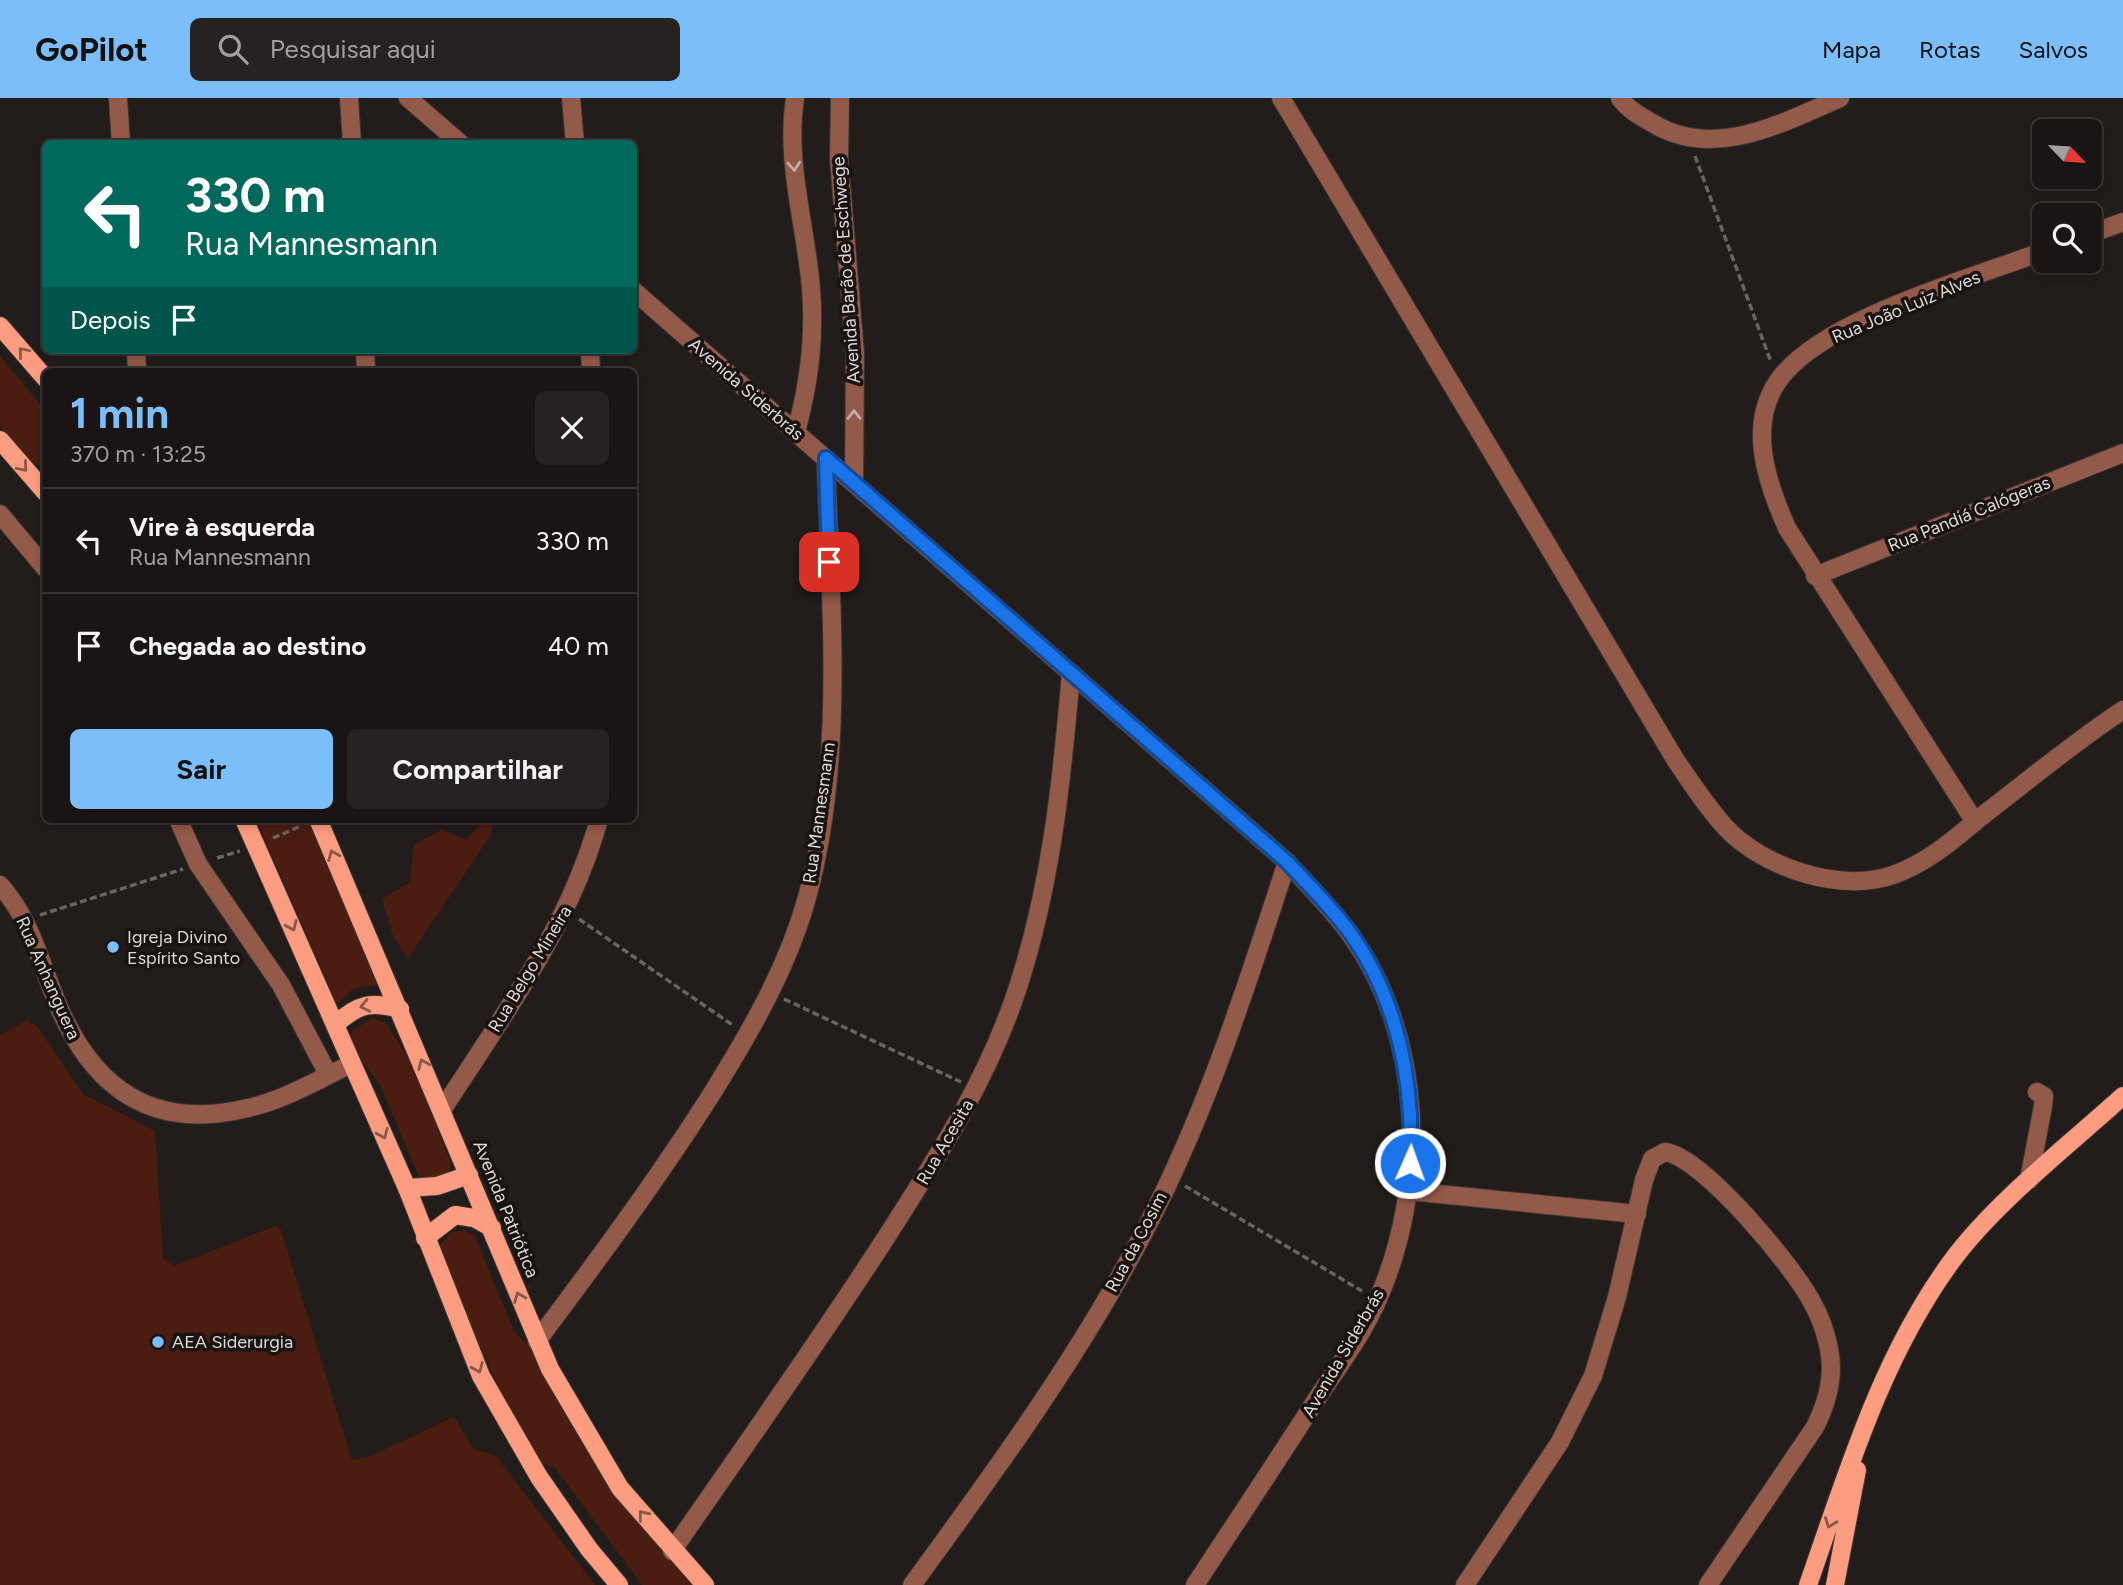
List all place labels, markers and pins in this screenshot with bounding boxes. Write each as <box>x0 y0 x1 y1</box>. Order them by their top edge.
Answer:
pin <box>799 532 859 592</box>
place label: Igreja Divino Espírito Santo <box>127 926 240 969</box>
marker: Igreja Divino Espírito Santo <box>105 939 121 955</box>
place label: AEA Siderurgia <box>172 1331 293 1353</box>
marker: AEA Siderurgia <box>150 1334 166 1350</box>

